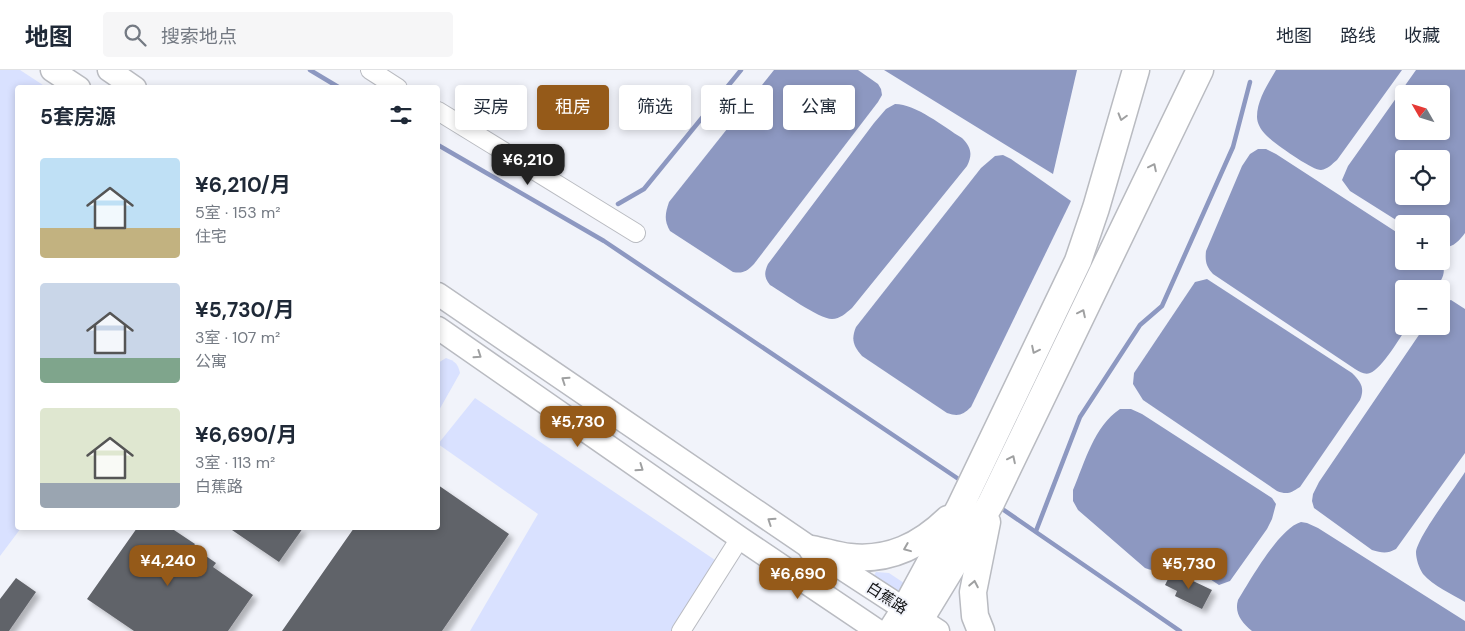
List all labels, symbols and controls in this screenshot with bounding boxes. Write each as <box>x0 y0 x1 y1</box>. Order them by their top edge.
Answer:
search box <box>103 12 453 57</box>
text: 地图 <box>25 21 73 52</box>
icon: search <box>121 21 149 49</box>
text: 搜索地点 <box>161 24 237 49</box>
text: 地图 <box>1276 24 1312 48</box>
text: 路线 <box>1340 24 1376 48</box>
text: 收藏 <box>1404 24 1440 48</box>
chip: 买房 <box>455 85 527 130</box>
chip: 租房 <box>537 85 609 130</box>
chip: 筛选 <box>619 85 691 130</box>
chip: 新上 <box>701 85 773 130</box>
chip: 公寓 <box>783 85 855 130</box>
north arrow <box>1395 85 1450 140</box>
map controls <box>1395 85 1450 335</box>
icon: filters <box>387 101 415 129</box>
text: 5套房源 <box>40 103 116 131</box>
one-way arrow <box>1118 112 1128 120</box>
pin: ¥6,210 <box>487 144 569 186</box>
text: ¥6,210 <box>503 149 553 170</box>
button: locate <box>1395 150 1450 205</box>
one-way arrow <box>1147 163 1157 172</box>
text: ¥6,210/月 <box>195 171 291 199</box>
icon: home <box>80 178 140 238</box>
text: 5室 · 153 m² <box>195 202 280 223</box>
button: + <box>1395 215 1450 270</box>
text: 住宅 <box>195 226 227 247</box>
button: − <box>1395 280 1450 335</box>
text: ¥5,730/月 <box>195 296 295 324</box>
icon: home <box>80 303 140 363</box>
one-way arrow <box>1076 309 1087 318</box>
text: 3室 · 107 m² <box>195 327 280 348</box>
one-way arrow <box>1031 345 1041 354</box>
one-way arrow <box>472 349 482 358</box>
text: 公寓 <box>195 351 227 372</box>
one-way arrow <box>561 377 570 386</box>
pin: ¥5,730 <box>537 406 619 448</box>
text: ¥5,730 <box>551 411 605 432</box>
text: ¥6,690/月 <box>195 421 297 449</box>
icon: home <box>80 428 140 488</box>
text: 3室 · 113 m² <box>195 452 275 473</box>
one-way arrow <box>1006 456 1016 465</box>
one-way arrow <box>634 462 644 471</box>
text: 白蕉路 <box>195 476 243 497</box>
one-way arrow <box>768 518 777 527</box>
one-way arrow <box>903 542 912 552</box>
pin: ¥4,240 <box>127 544 209 587</box>
pin: ¥5,730 <box>1148 548 1230 590</box>
text: ¥4,240 <box>140 550 196 571</box>
text: ¥5,730 <box>1162 553 1216 574</box>
pin: ¥6,690 <box>757 558 839 600</box>
text: ¥6,690 <box>770 563 826 584</box>
street label: 白蕉路 <box>863 577 911 619</box>
one-way arrow <box>969 579 979 588</box>

